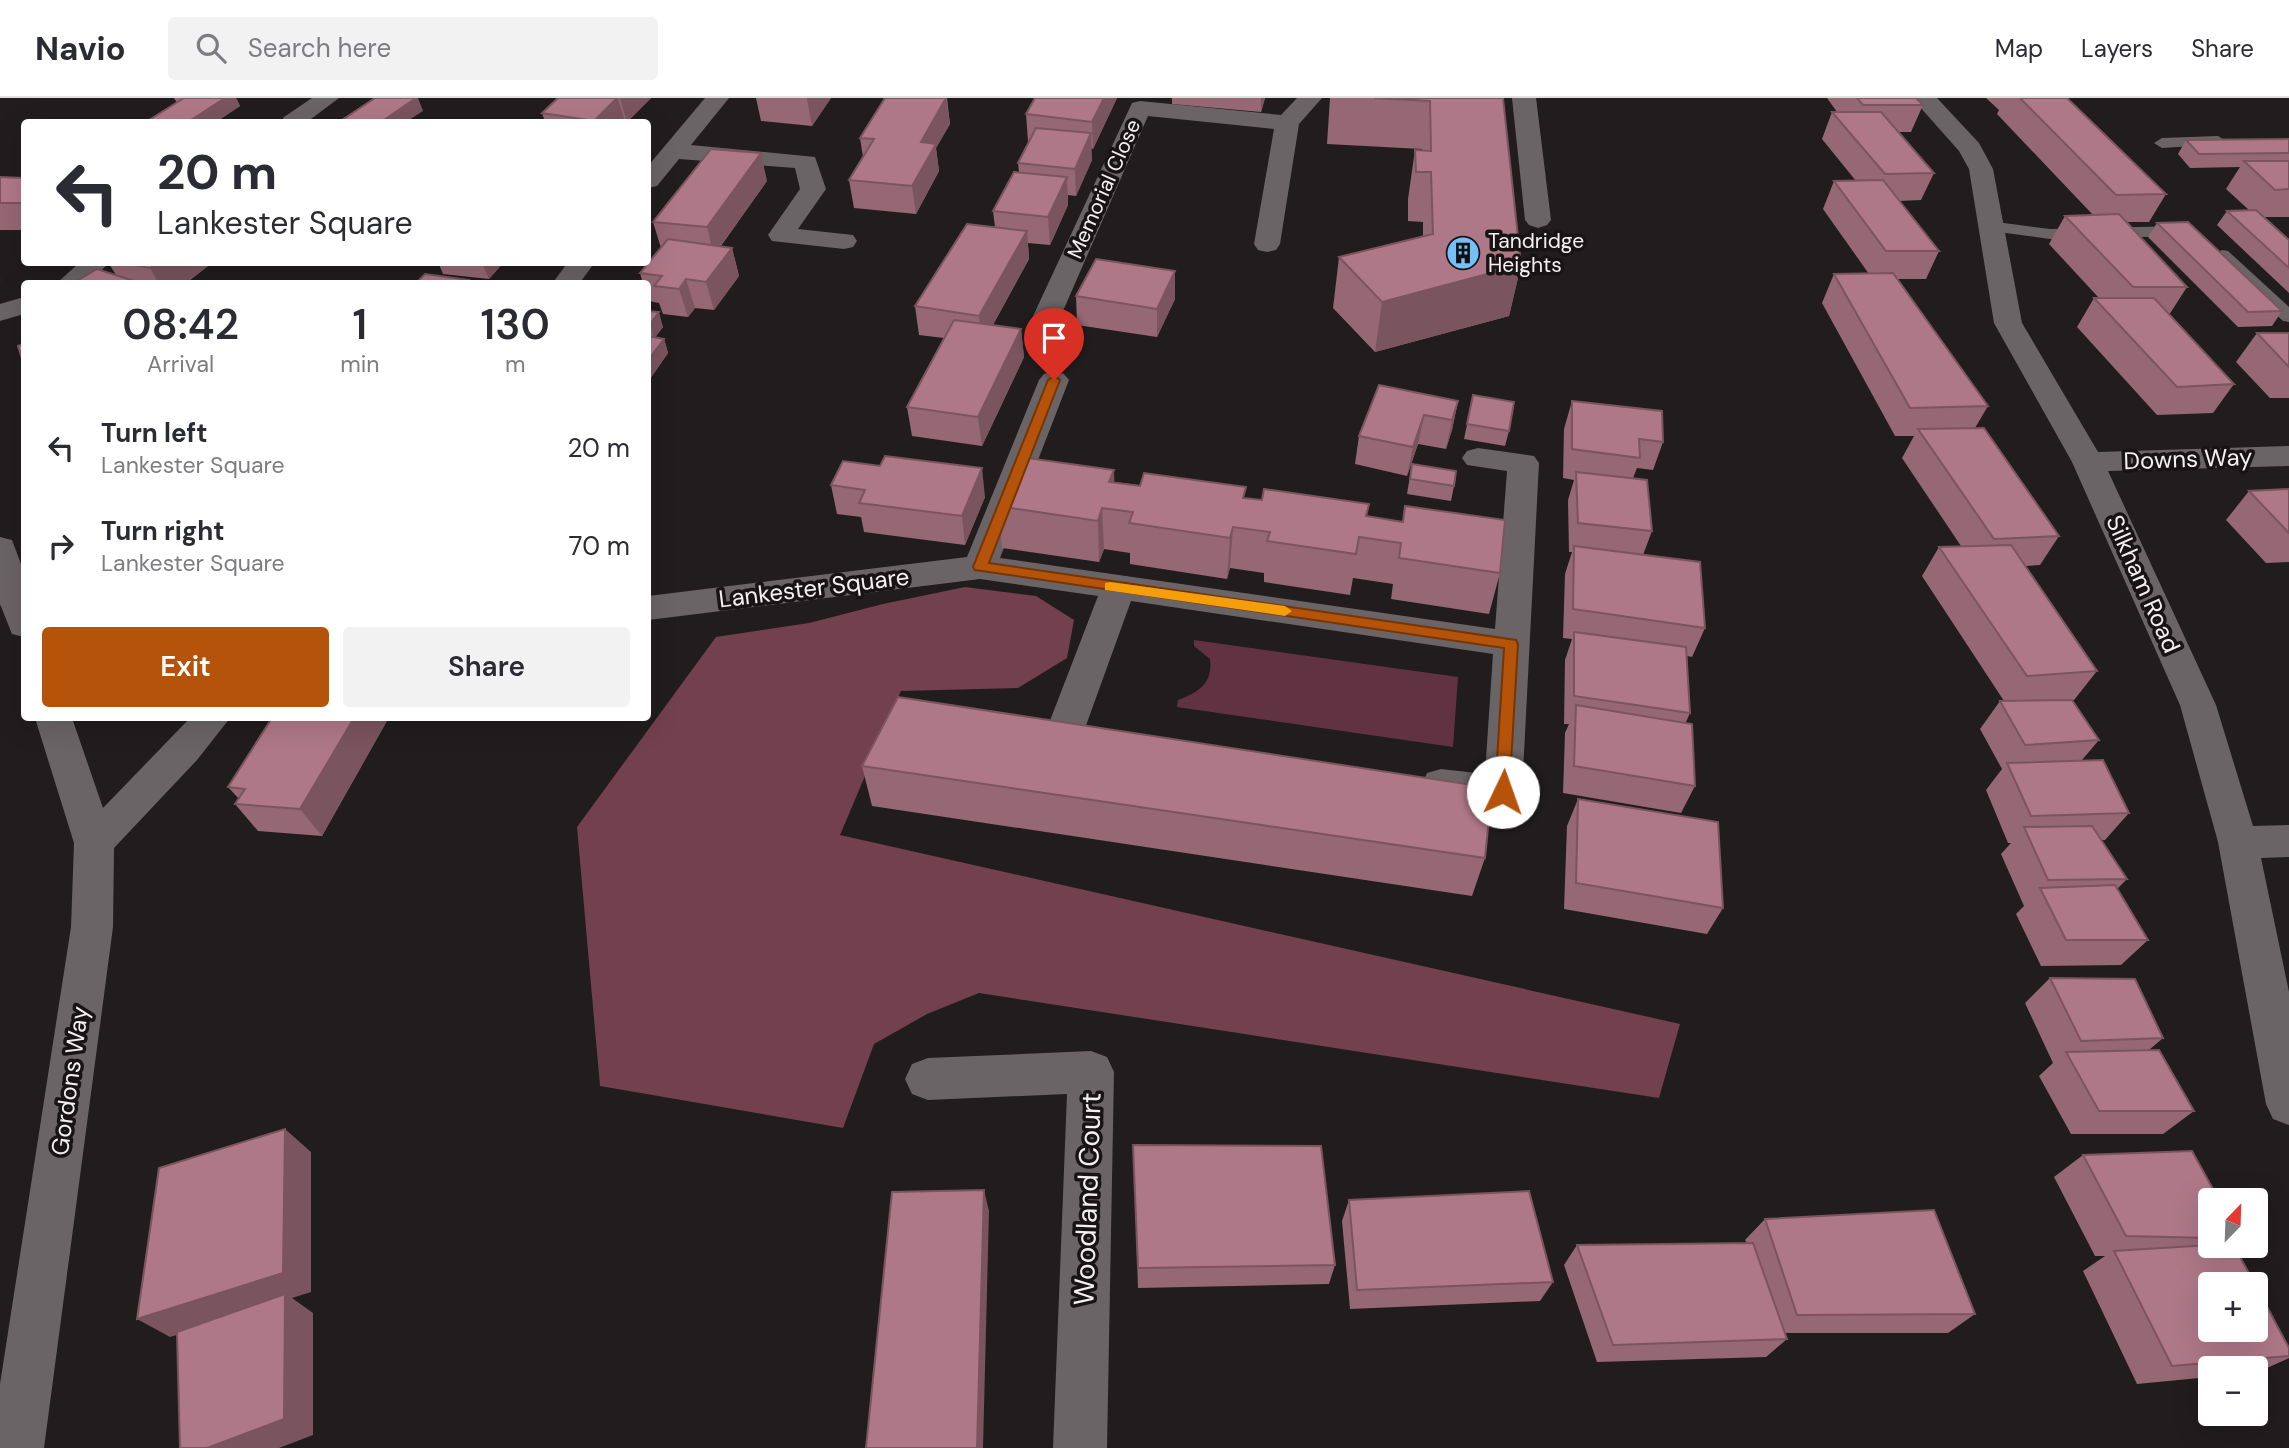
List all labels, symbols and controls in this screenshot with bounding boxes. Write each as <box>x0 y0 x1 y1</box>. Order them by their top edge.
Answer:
search box <box>168 17 658 80</box>
text: Navio <box>35 27 126 70</box>
icon: search <box>192 29 230 67</box>
text: Search here <box>248 31 391 65</box>
text: Map <box>1995 33 2043 64</box>
text: Layers <box>2081 33 2153 64</box>
text: Share <box>2191 33 2254 64</box>
street label: Memorial Close <box>1061 115 1147 263</box>
text: 20 m <box>157 140 277 204</box>
icon: left <box>42 147 133 238</box>
text: Lankester Square <box>157 202 413 244</box>
place label: Tandridge Heights <box>1488 227 1584 279</box>
building icon: Tandridge Heights <box>1444 234 1482 272</box>
text: 08:42 <box>122 297 239 352</box>
text: 1 <box>352 297 367 352</box>
text: 130 <box>481 297 550 352</box>
pin <box>1024 308 1084 380</box>
icon: arrive <box>1035 319 1073 357</box>
text: Arrival <box>147 349 214 379</box>
text: min <box>340 349 379 379</box>
text: m <box>505 349 525 379</box>
text: Turn left <box>101 416 208 450</box>
icon: left <box>42 429 80 467</box>
text: 20 m <box>567 431 630 465</box>
street label: Downs Way <box>2123 441 2253 476</box>
text: Lankester Square <box>101 450 285 480</box>
street label: Silkham Road <box>2099 510 2188 658</box>
text: Turn right <box>101 514 225 548</box>
icon: right <box>42 527 80 565</box>
text: 70 m <box>569 529 630 563</box>
text: Lankester Square <box>101 548 285 578</box>
street label: Lankester Square <box>717 560 911 615</box>
button: Exit <box>42 627 329 707</box>
button: Share <box>343 627 630 707</box>
position arrow <box>1466 755 1540 829</box>
street label: Gordons Way <box>44 1004 95 1158</box>
street label: Woodland Court <box>1065 1092 1110 1306</box>
north arrow <box>2198 1188 2268 1258</box>
map controls <box>2198 1188 2268 1426</box>
button: + <box>2198 1272 2268 1342</box>
button: − <box>2198 1356 2268 1426</box>

